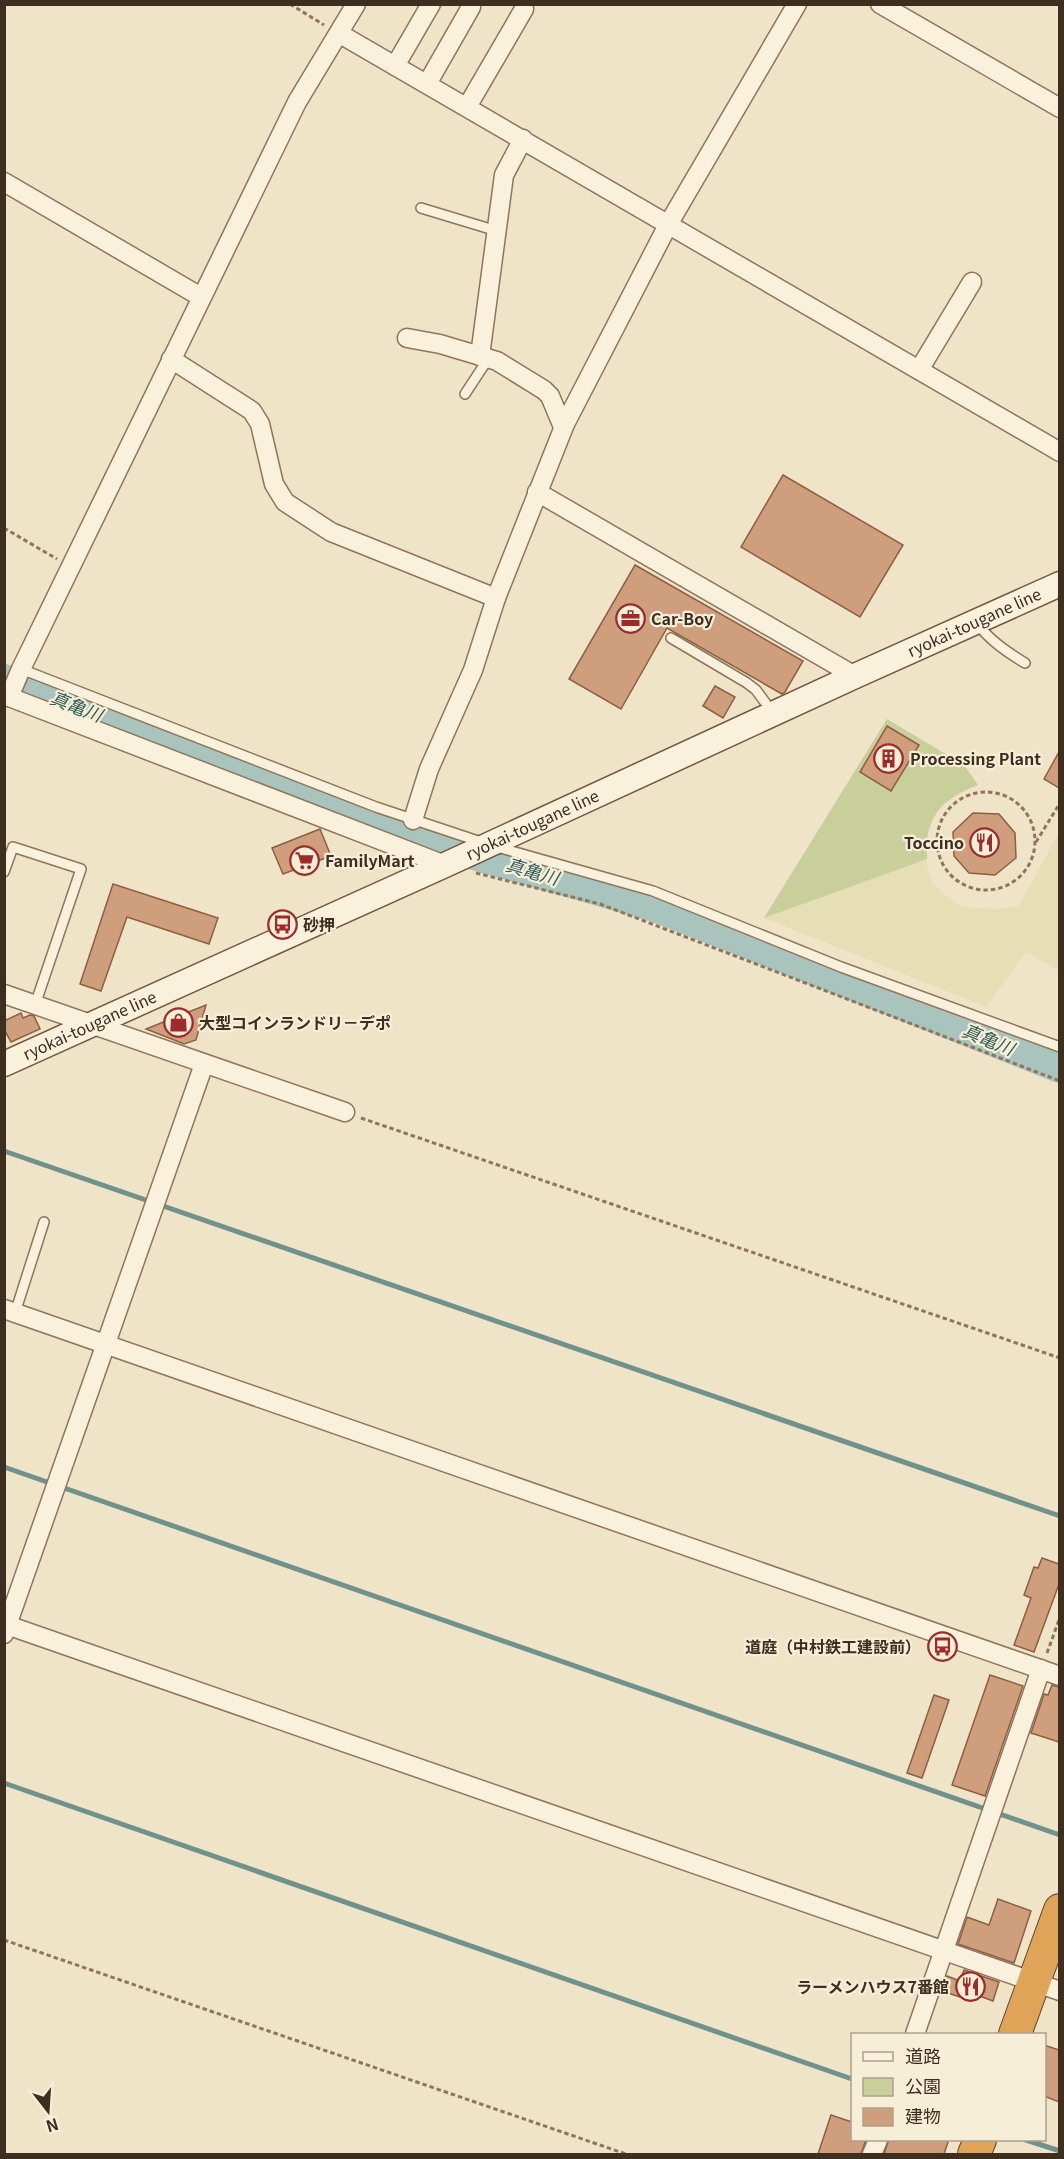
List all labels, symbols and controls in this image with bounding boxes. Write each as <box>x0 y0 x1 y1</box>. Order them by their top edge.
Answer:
street label: ryokai-tougane line <box>903 581 1045 662</box>
office icon: Car-Boy <box>614 603 646 635</box>
place label: Car-Boy <box>651 606 713 630</box>
water label: 真亀川 <box>47 683 108 728</box>
building icon: Processing Plant <box>873 743 905 775</box>
place label: Processing Plant <box>910 746 1041 770</box>
street label: ryokai-tougane line <box>461 783 603 865</box>
restaurant icon: Toccino <box>969 827 1001 859</box>
place label: Toccino <box>904 830 964 854</box>
supermarket icon: FamilyMart <box>288 845 320 877</box>
place label: FamilyMart <box>325 848 415 872</box>
water label: 真亀川 <box>503 850 564 891</box>
bus stop icon: 砂押 <box>266 909 298 941</box>
place label: 砂押 <box>303 912 335 936</box>
street label: ryokai-tougane line <box>19 984 160 1065</box>
shop icon: 大型コインランドリ－デポ <box>162 1007 194 1039</box>
place label: 大型コインランドリ－デポ <box>199 1010 391 1034</box>
water label: 真亀川 <box>959 1016 1021 1061</box>
bus stop icon: 道庭（中村鉄工建設前） <box>926 1631 958 1663</box>
place label: 道庭（中村鉄工建設前） <box>745 1634 921 1658</box>
restaurant icon: ラーメンハウス7番館 <box>954 1971 986 2003</box>
place label: ラーメンハウス7番館 <box>796 1974 949 1998</box>
legend <box>851 2033 1046 2141</box>
text: 道路 <box>905 2042 941 2068</box>
text: 公園 <box>905 2072 941 2098</box>
north arrow <box>18 2081 78 2141</box>
text: 建物 <box>905 2102 941 2128</box>
text: N <box>43 2113 62 2140</box>

